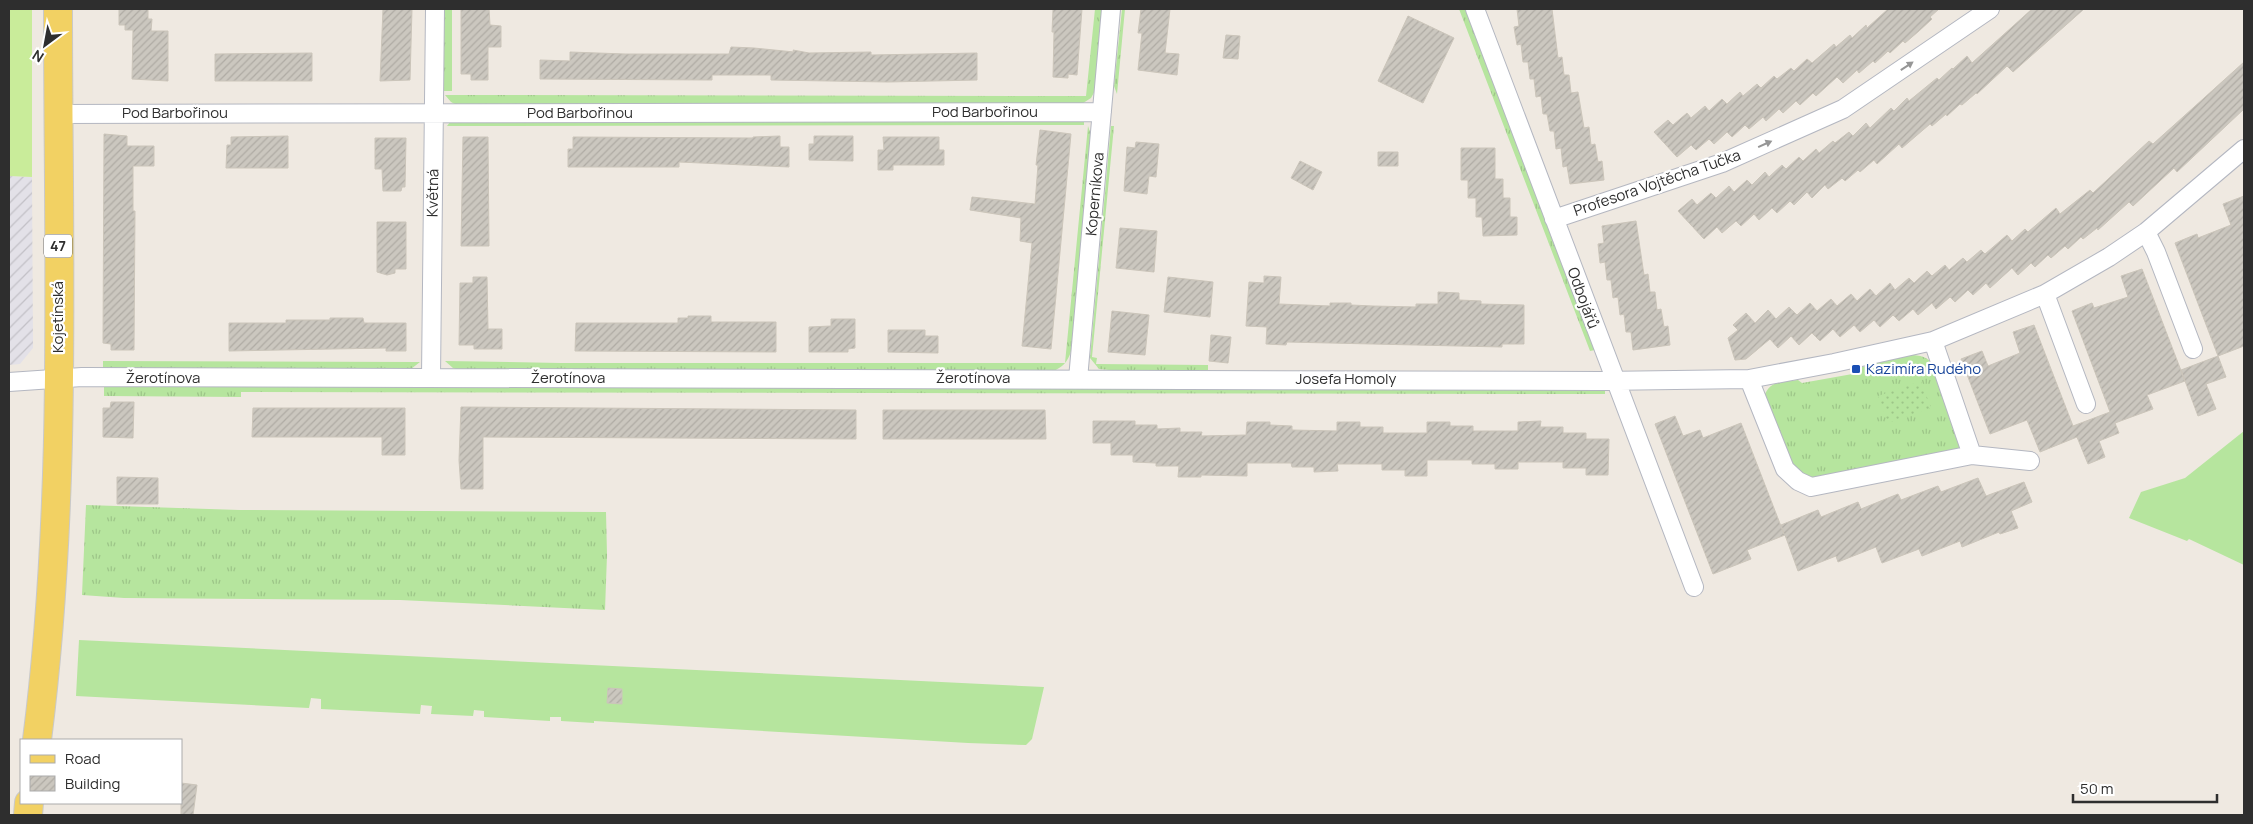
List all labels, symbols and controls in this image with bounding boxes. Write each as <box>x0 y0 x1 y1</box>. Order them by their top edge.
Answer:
north arrow <box>20 20 70 70</box>
text: N <box>29 46 47 67</box>
one-way arrow <box>1900 61 1913 71</box>
street label: Pod Barbořinou <box>932 101 1038 122</box>
street label: Pod Barbořinou <box>122 102 228 123</box>
street label: Pod Barbořinou <box>527 102 633 123</box>
one-way arrow <box>1758 140 1772 148</box>
street label: Profesora Vojtěcha Tučka <box>1570 144 1743 221</box>
street label: Koperníkova <box>1080 151 1109 237</box>
street label: Květná <box>422 169 443 217</box>
road number: 47 <box>44 235 72 258</box>
street label: Odbojářů <box>1563 264 1604 331</box>
street label: Kojetínská <box>47 281 68 353</box>
place label: Kazimíra Rudého <box>1866 358 1981 379</box>
marker: Kazimíra Rudého <box>1850 363 1862 375</box>
street label: Žerotínova <box>126 367 200 388</box>
street label: Žerotínova <box>531 367 605 388</box>
street label: Žerotínova <box>936 367 1010 388</box>
street label: Josefa Homoly <box>1296 368 1397 389</box>
legend <box>20 739 182 804</box>
text: Road <box>65 748 101 769</box>
scale bar <box>2073 772 2217 804</box>
text: Building <box>65 773 120 794</box>
text: 50 m <box>2080 778 2114 799</box>

